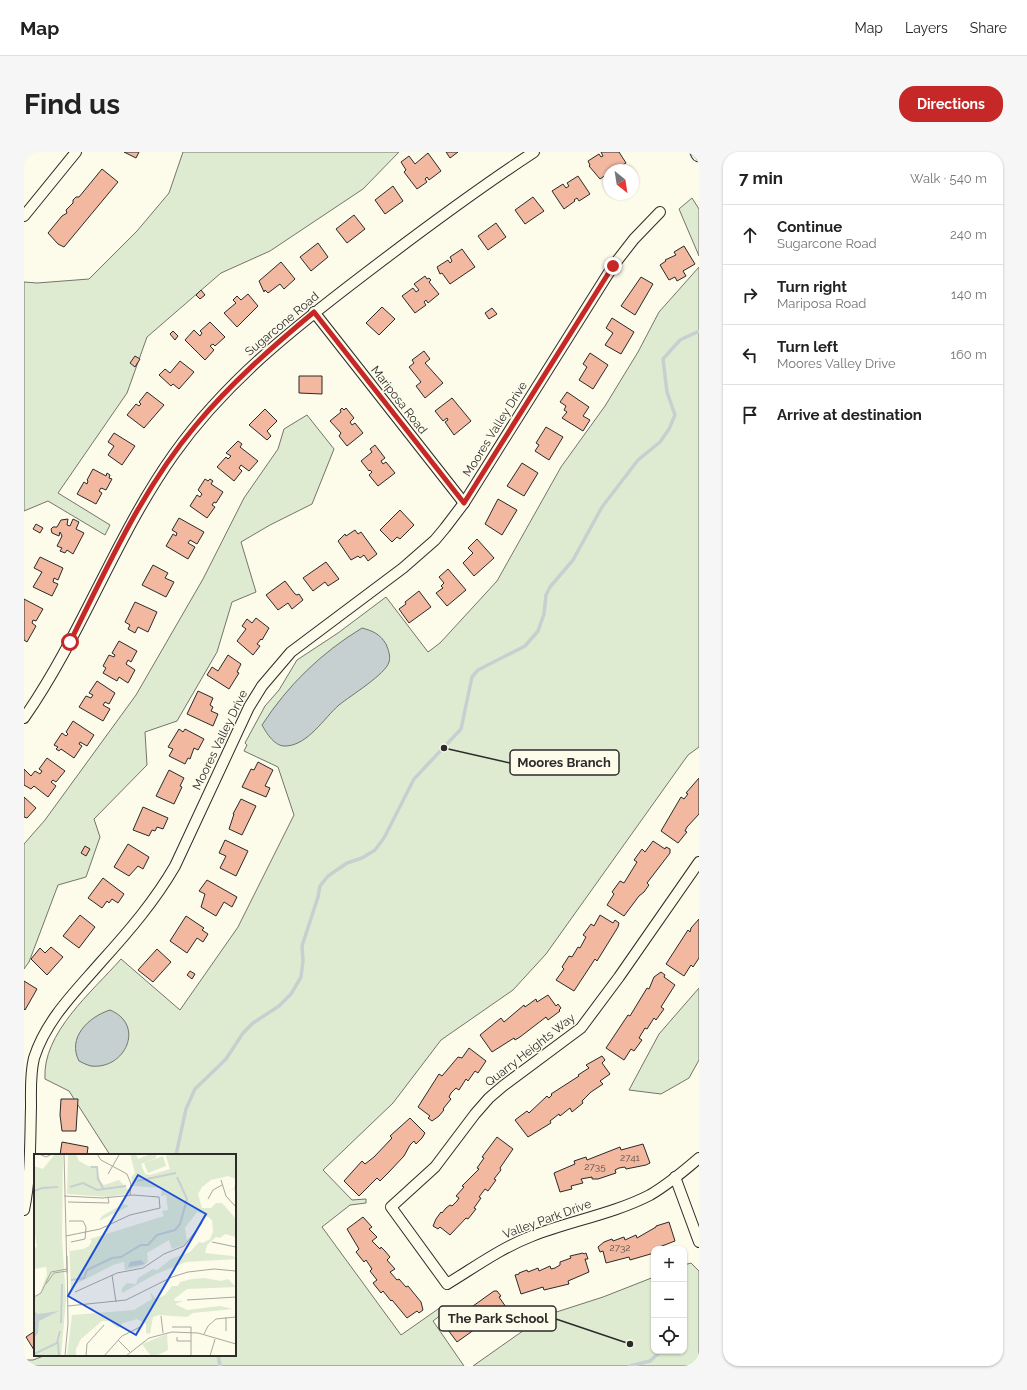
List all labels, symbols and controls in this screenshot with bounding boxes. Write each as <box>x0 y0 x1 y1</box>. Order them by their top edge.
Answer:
text: Map <box>20 17 59 39</box>
text: Map <box>855 20 883 36</box>
text: Layers <box>905 20 948 36</box>
text: Share <box>970 20 1007 36</box>
button: Directions <box>899 86 1003 122</box>
text: Find us <box>24 88 120 121</box>
north arrow <box>603 164 639 200</box>
text: 7 min <box>739 168 783 188</box>
text: Walk · 540 m <box>910 171 987 186</box>
text: Continue <box>777 218 842 236</box>
icon: ahead <box>739 224 761 246</box>
text: 240 m <box>950 227 987 242</box>
text: Sugarcone Road <box>777 236 877 251</box>
route end <box>604 257 622 275</box>
text: Turn right <box>777 278 847 296</box>
icon: right <box>739 284 761 306</box>
text: 140 m <box>951 287 987 302</box>
street label: Sugarcone Road <box>242 289 322 359</box>
text: Mariposa Road <box>777 296 866 311</box>
text: Turn left <box>777 338 838 356</box>
icon: left <box>739 344 761 366</box>
text: 160 m <box>950 347 987 362</box>
text: Moores Valley Drive <box>777 356 896 371</box>
street label: Mariposa Road <box>368 363 430 437</box>
street label: Moores Valley Drive <box>460 379 530 479</box>
icon: arrive <box>739 404 761 426</box>
text: Arrive at destination <box>777 406 922 424</box>
route start <box>61 633 79 651</box>
street label: Moores Valley Drive <box>190 688 250 792</box>
callout: Moores Branch <box>510 750 619 775</box>
text: Moores Branch <box>517 755 611 770</box>
street label: Quarry Heights Way <box>482 1010 578 1089</box>
house number: 2741 <box>620 1152 641 1163</box>
inset map <box>34 1154 236 1356</box>
house number: 2735 <box>584 1161 606 1172</box>
street label: Valley Park Drive <box>501 1197 593 1241</box>
house number: 2732 <box>609 1242 631 1253</box>
map controls <box>651 1246 687 1354</box>
button: + <box>651 1246 687 1282</box>
button: − <box>651 1282 687 1318</box>
callout: The Park School <box>439 1306 556 1331</box>
text: The Park School <box>448 1311 549 1326</box>
button: locate <box>651 1318 687 1354</box>

